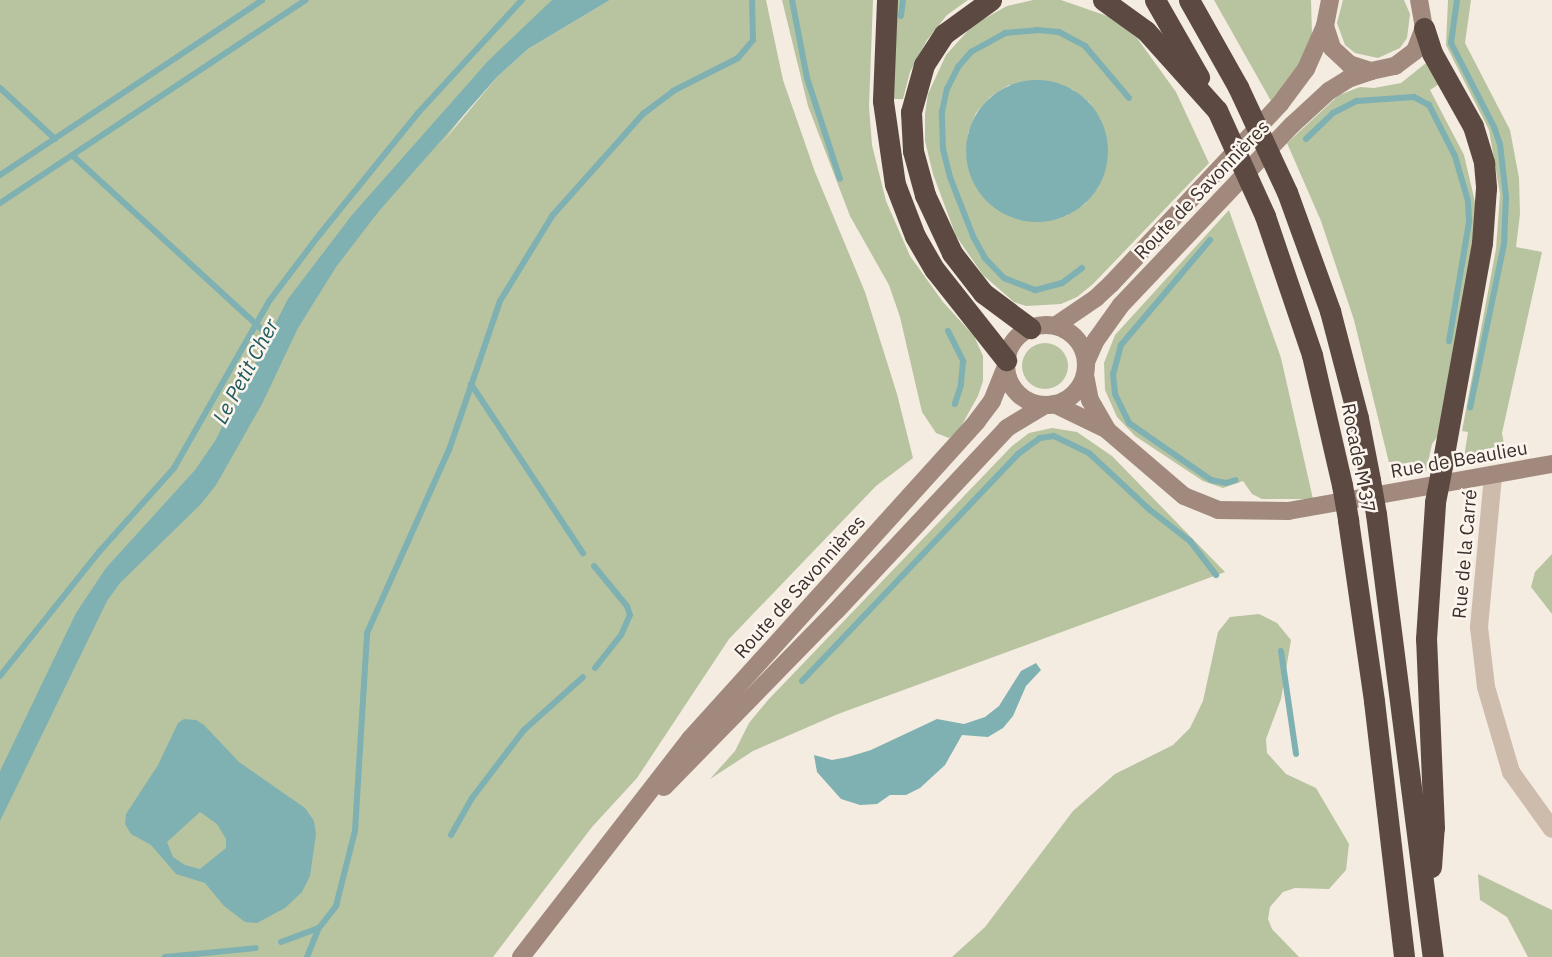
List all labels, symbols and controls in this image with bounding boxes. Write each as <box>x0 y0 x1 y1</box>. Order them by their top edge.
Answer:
street label: Route de Savonnières <box>1130 116 1274 264</box>
water label: Le Petit Cher <box>207 314 283 428</box>
street label: Rocade M 37 <box>1336 401 1380 515</box>
street label: Rue de Beaulieu <box>1389 437 1529 483</box>
street label: Rue de la Carré <box>1448 488 1482 620</box>
street label: Route de Savonnières <box>730 511 870 663</box>

